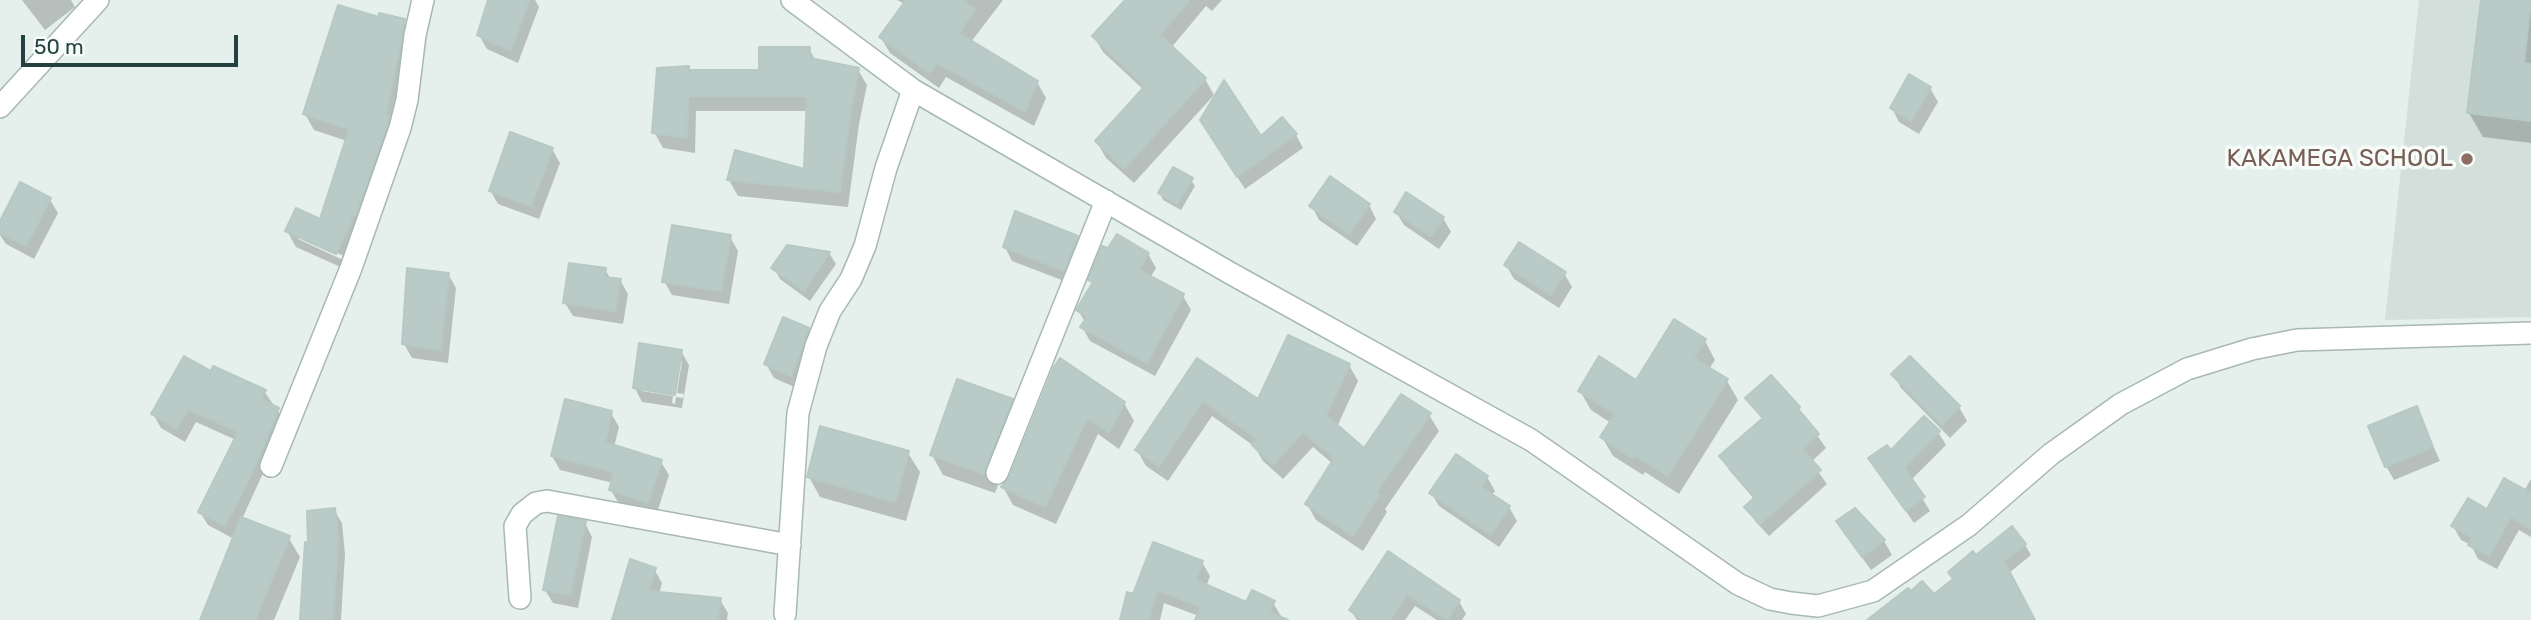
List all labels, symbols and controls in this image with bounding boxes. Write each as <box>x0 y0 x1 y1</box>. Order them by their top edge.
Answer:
scale bar <box>24 21 242 65</box>
text: 50 m <box>34 34 84 59</box>
place label: KAKAMEGA SCHOOL <box>2227 145 2453 173</box>
marker: KAKAMEGA SCHOOL <box>2459 151 2475 167</box>

